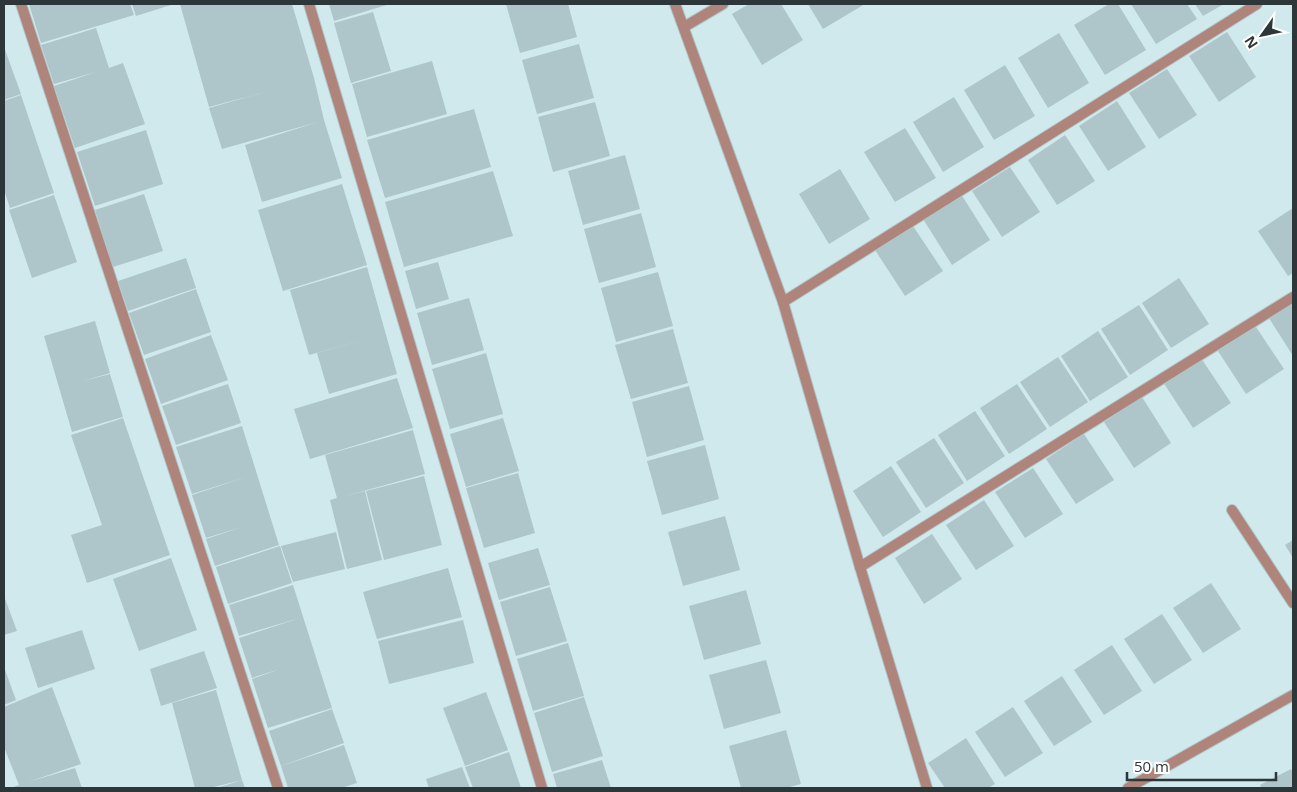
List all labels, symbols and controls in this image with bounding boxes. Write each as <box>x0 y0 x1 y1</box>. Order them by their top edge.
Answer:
north arrow <box>1237 10 1287 60</box>
text: N <box>1240 32 1262 52</box>
scale bar <box>1127 750 1276 782</box>
text: 50 m <box>1134 756 1169 776</box>

